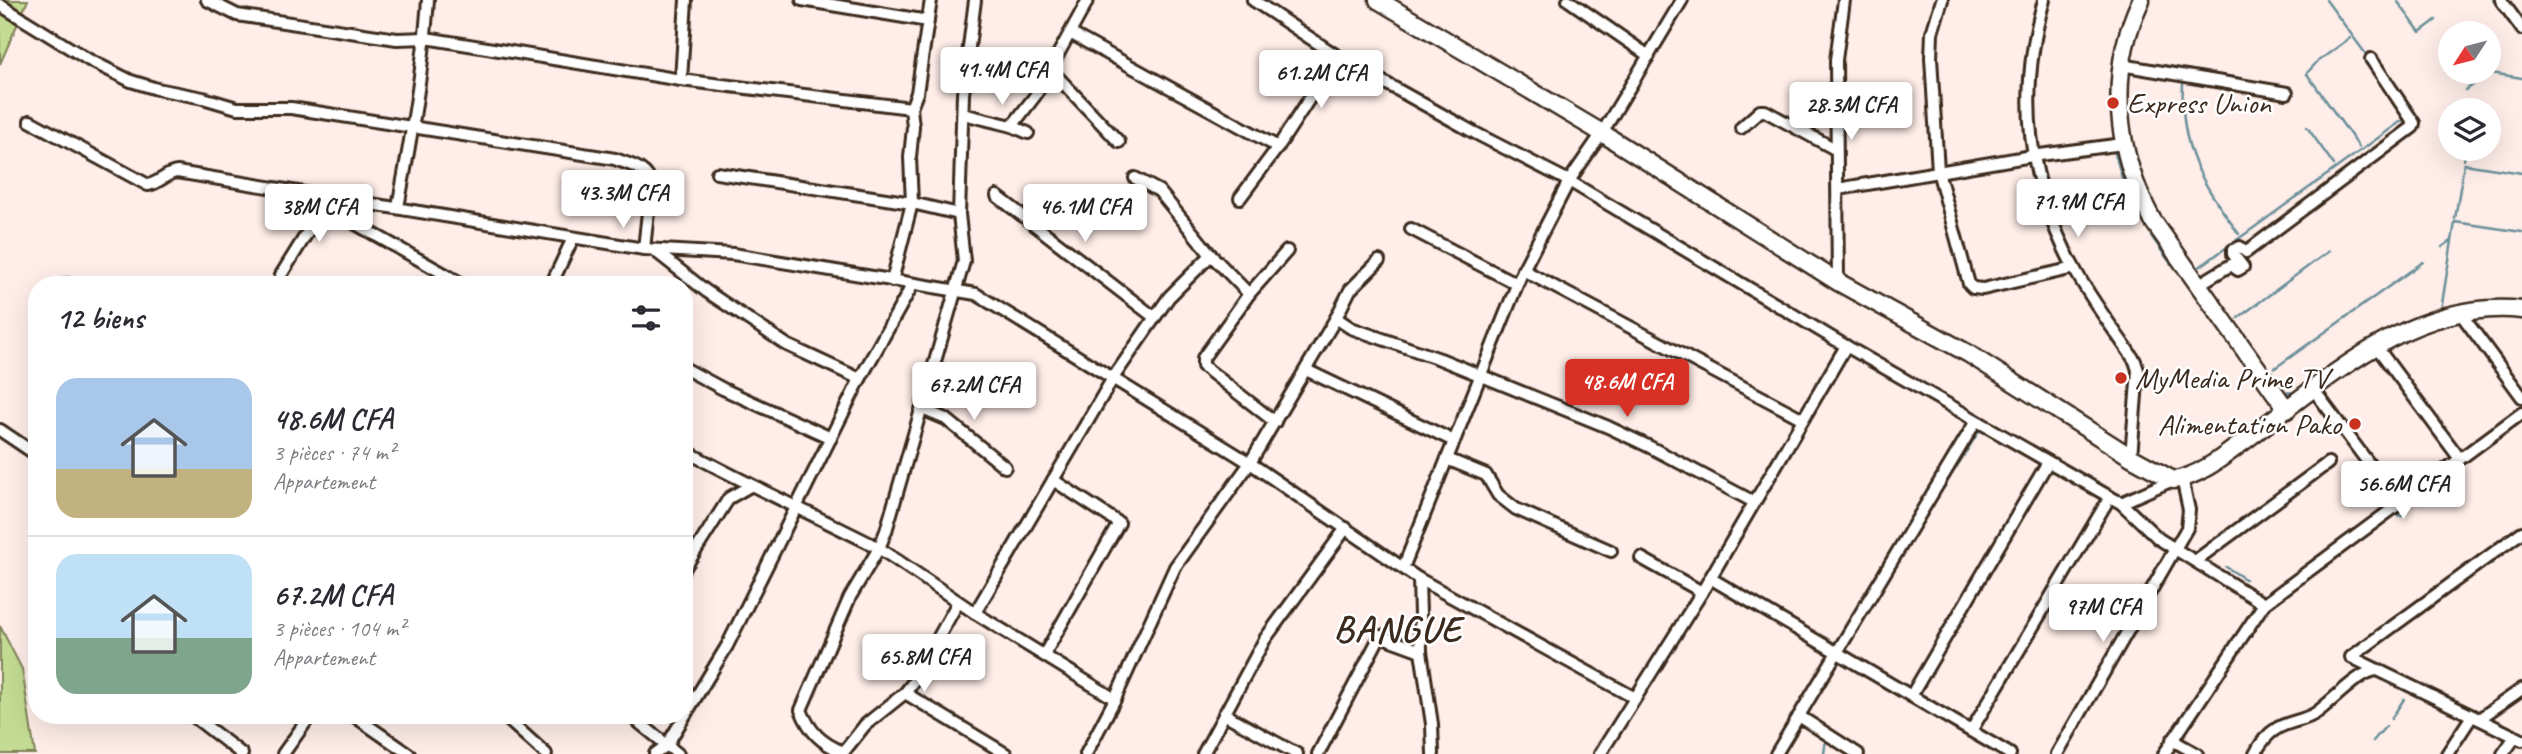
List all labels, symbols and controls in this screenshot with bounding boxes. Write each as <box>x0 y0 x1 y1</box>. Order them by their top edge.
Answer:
north arrow <box>2438 21 2501 84</box>
map controls <box>2438 21 2501 161</box>
pin: 41.4M CFA <box>922 48 1082 107</box>
pin: 61.2M CFA <box>1241 50 1401 110</box>
text: 41.4M CFA <box>956 55 1048 84</box>
text: 61.2M CFA <box>1275 58 1367 87</box>
pin: 28.3M CFA <box>1771 82 1931 142</box>
place label: Express Union <box>2127 84 2272 122</box>
text: 28.3M CFA <box>1805 90 1897 119</box>
marker: Express Union <box>2105 95 2121 111</box>
button: layers <box>2438 98 2501 161</box>
pin: 43.3M CFA <box>543 170 703 230</box>
text: 43.3M CFA <box>577 178 669 207</box>
pin: 71.9M CFA <box>1998 180 2158 239</box>
pin: 38M CFA <box>254 184 384 244</box>
pin: 46.1M CFA <box>1005 184 1165 244</box>
text: 71.9M CFA <box>2033 187 2123 216</box>
text: 38M CFA <box>281 192 357 221</box>
text: 46.1M CFA <box>1039 192 1131 221</box>
text: 12 biens <box>56 299 144 337</box>
icon: filters <box>627 299 665 337</box>
place label: MyMedia Prime TV <box>2135 359 2335 397</box>
pin: 48.6M CFA <box>1547 360 1707 419</box>
pin: 67.2M CFA <box>894 362 1054 422</box>
text: 48.6M CFA <box>1581 367 1673 396</box>
text: 67.2M CFA <box>928 370 1020 399</box>
marker: MyMedia Prime TV <box>2113 370 2129 386</box>
text: 48.6M CFA <box>273 400 393 438</box>
place label: Alimentation Pako <box>2158 405 2342 443</box>
icon: home <box>112 406 196 490</box>
marker: Alimentation Pako <box>2347 416 2363 432</box>
text: 3 pièces · 74 m² <box>273 438 395 467</box>
pin: 56.6M CFA <box>2323 462 2483 521</box>
text: Appartement <box>273 467 375 496</box>
text: 56.6M CFA <box>2357 469 2449 498</box>
text: 67.2M CFA <box>273 576 393 614</box>
icon: home <box>112 582 196 666</box>
pin: 97M CFA <box>2038 584 2168 644</box>
text: 97M CFA <box>2065 592 2141 621</box>
district label: BANGUE <box>1333 605 1466 652</box>
text: 3 pièces · 104 m² <box>273 614 405 643</box>
pin: 65.8M CFA <box>844 634 1004 694</box>
text: 65.8M CFA <box>878 642 970 671</box>
text: Appartement <box>273 643 375 672</box>

